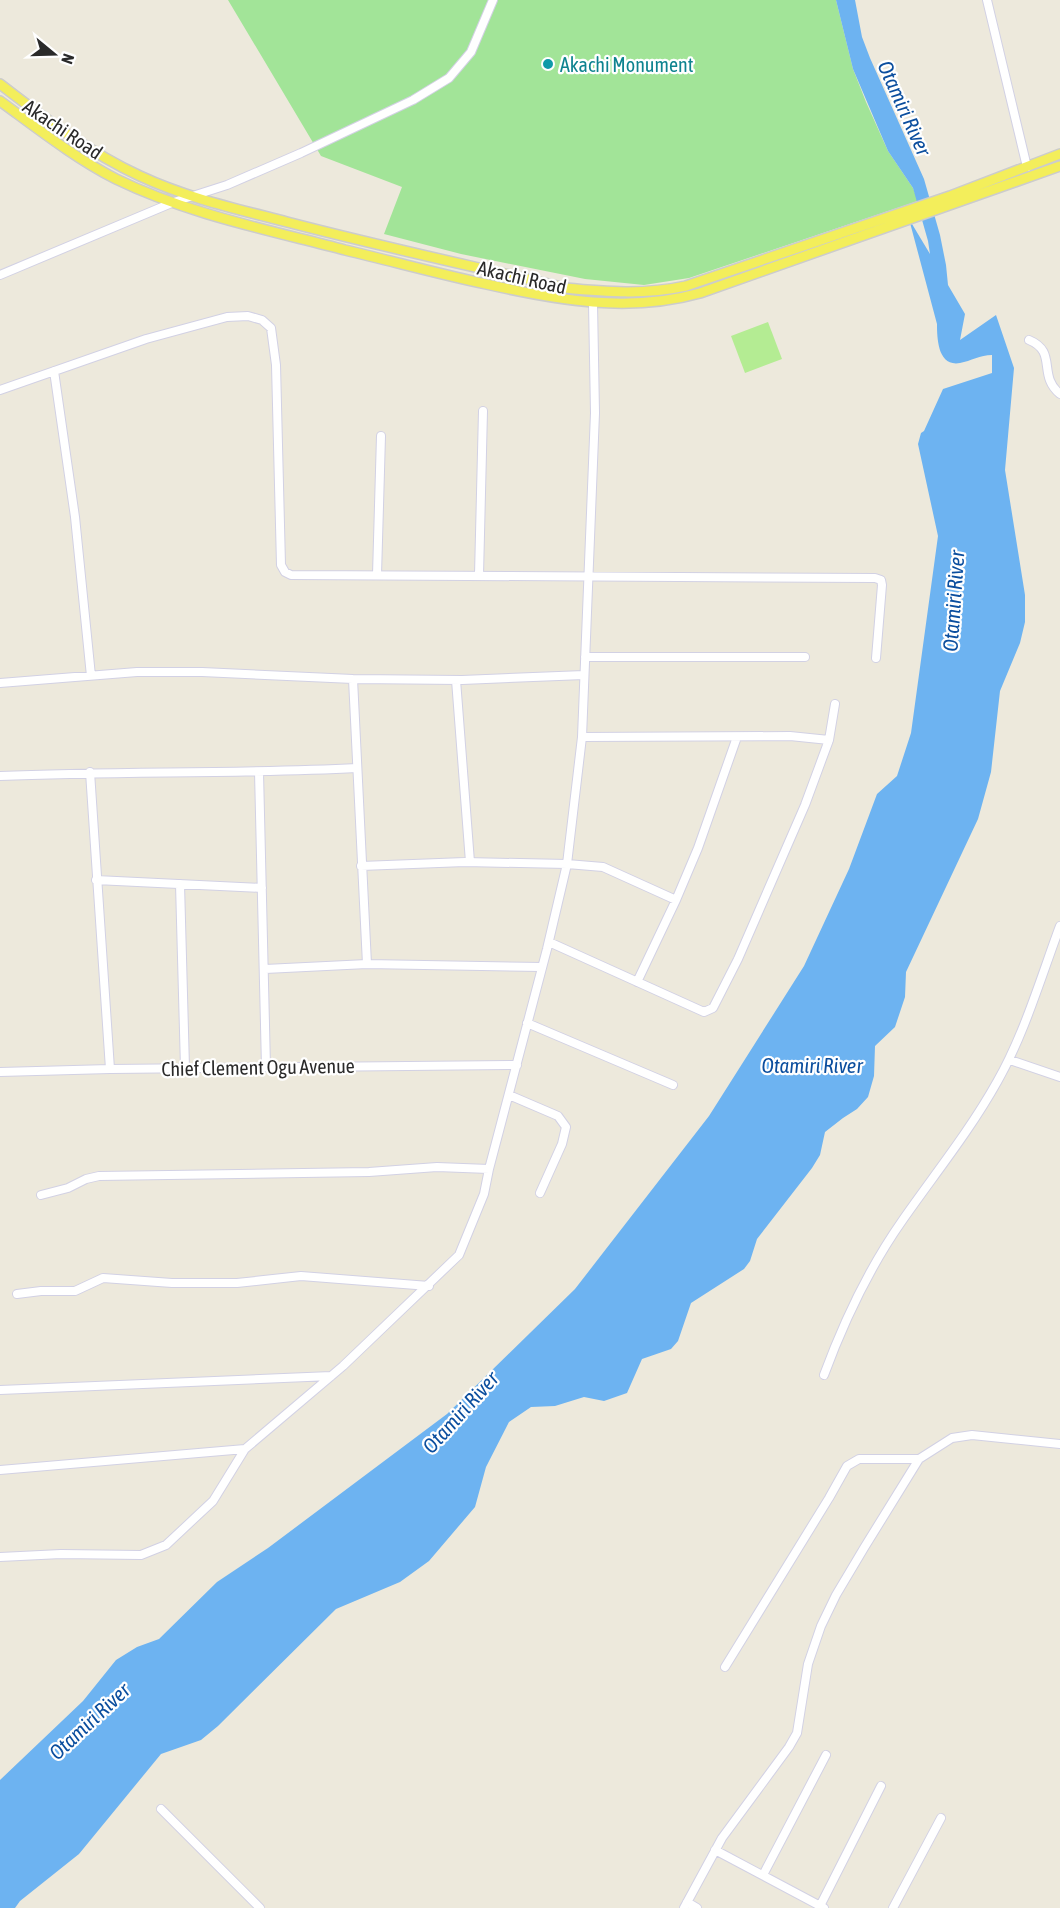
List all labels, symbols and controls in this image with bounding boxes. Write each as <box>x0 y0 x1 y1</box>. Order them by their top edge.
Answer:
north arrow <box>24 24 84 84</box>
text: N <box>58 51 78 66</box>
place label: Akachi Monument <box>560 53 694 76</box>
marker: Akachi Monument <box>541 57 555 71</box>
water label: Otamiri River <box>873 57 937 160</box>
street label: Akachi Road <box>19 94 107 164</box>
street label: Akachi Road <box>475 256 569 298</box>
water label: Otamiri River <box>937 549 969 652</box>
water label: Otamiri River <box>761 1053 863 1077</box>
street label: Chief Clement Ogu Avenue <box>161 1054 355 1080</box>
water label: Otamiri River <box>417 1366 503 1458</box>
water label: Otamiri River <box>44 1677 135 1764</box>

